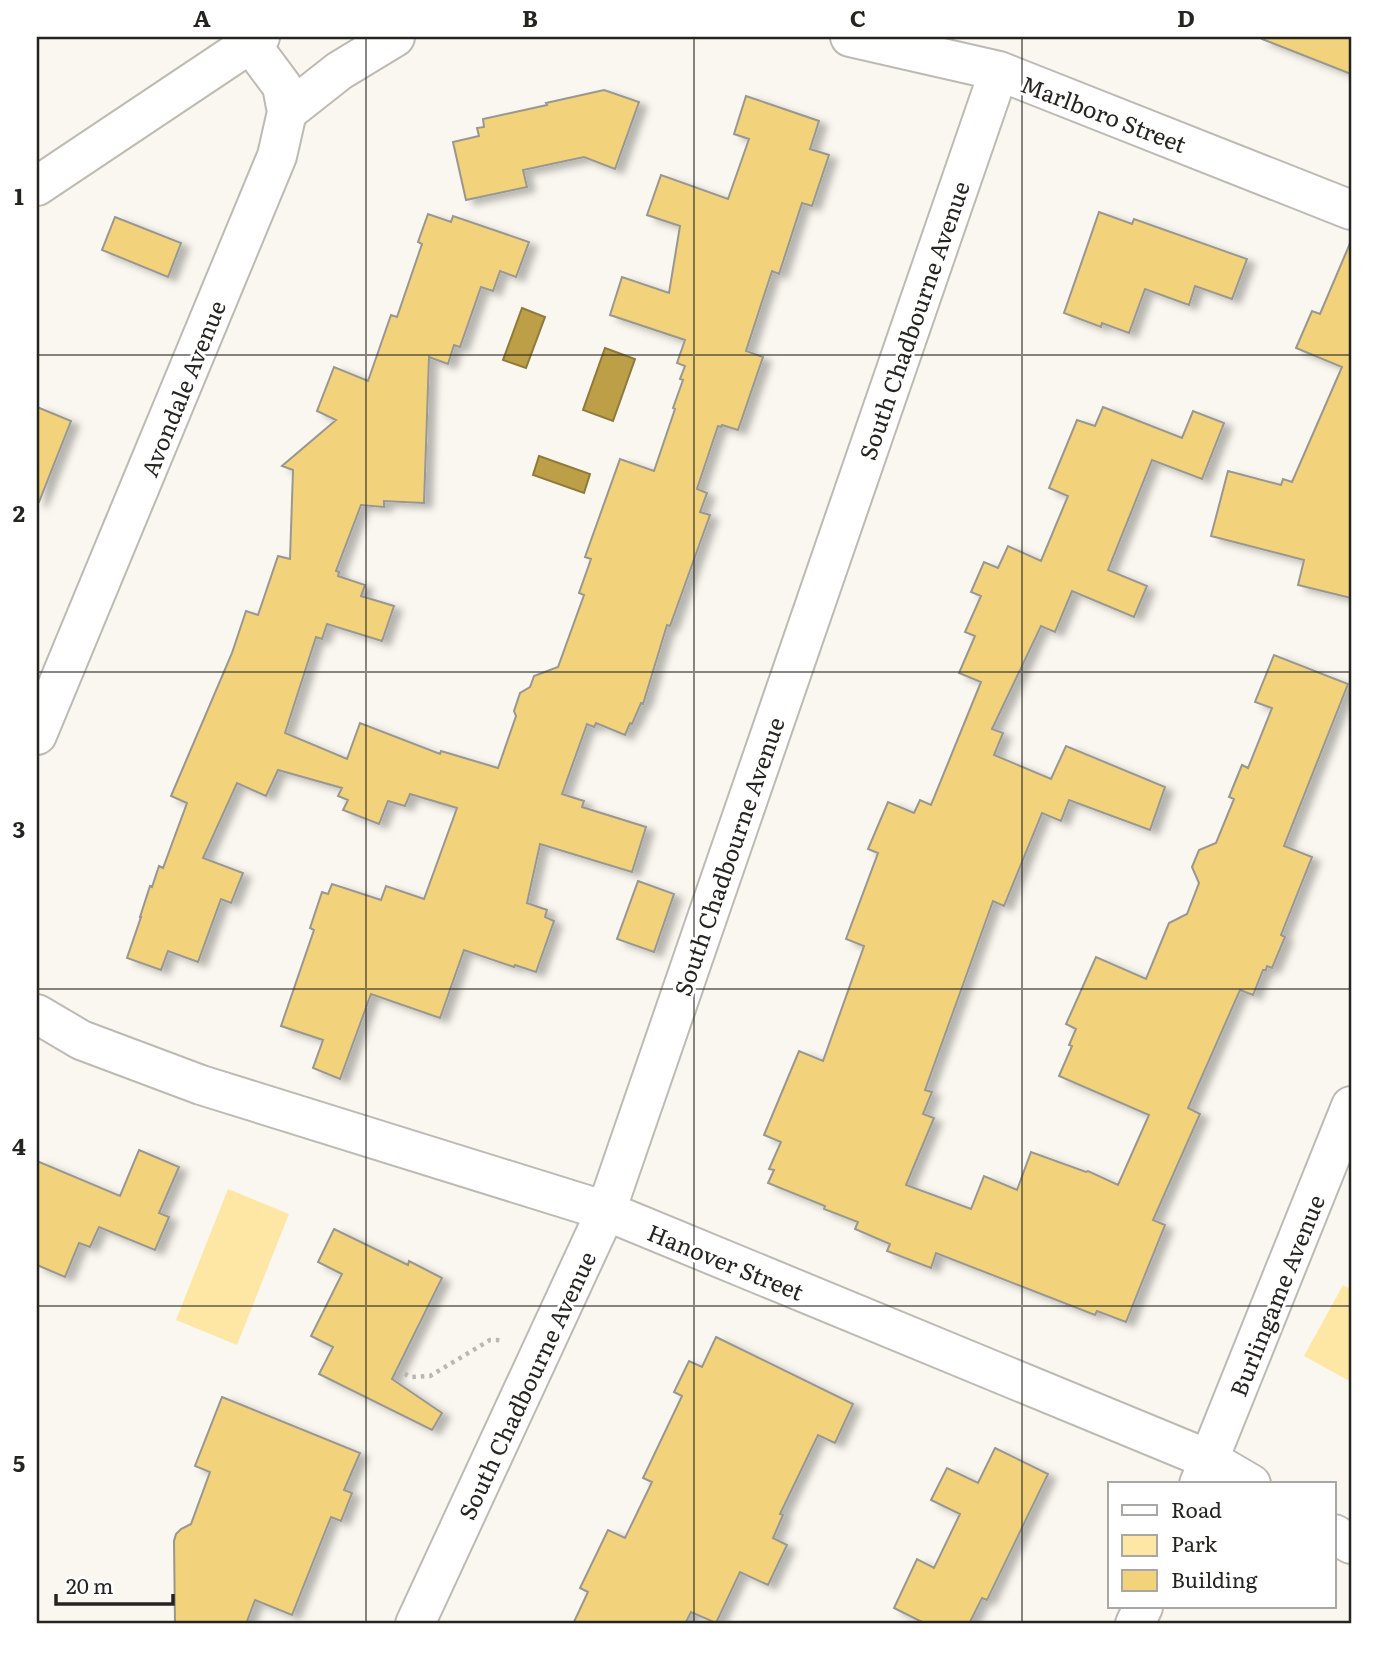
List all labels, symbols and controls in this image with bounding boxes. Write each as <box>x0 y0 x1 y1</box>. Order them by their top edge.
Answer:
text: A <box>193 0 211 34</box>
text: B <box>522 0 538 34</box>
text: C <box>850 0 866 34</box>
text: D <box>1177 0 1195 34</box>
street label: Marlboro Street <box>1016 66 1192 160</box>
street label: South Chadbourne Avenue <box>849 176 977 464</box>
text: 1 <box>14 178 24 212</box>
street label: Avondale Avenue <box>131 295 233 481</box>
text: 2 <box>13 495 25 529</box>
street label: South Chadbourne Avenue <box>664 712 792 1000</box>
text: 3 <box>13 811 25 845</box>
text: 4 <box>12 1128 26 1162</box>
street label: Burlingame Avenue <box>1220 1189 1332 1401</box>
street label: Hanover Street <box>643 1214 810 1308</box>
street label: South Chadbourne Avenue <box>449 1245 603 1525</box>
text: 5 <box>13 1445 25 1479</box>
legend <box>1108 1482 1336 1608</box>
text: Road <box>1171 1493 1222 1524</box>
text: Park <box>1171 1527 1217 1558</box>
scale bar <box>56 1563 173 1607</box>
text: Building <box>1171 1563 1258 1594</box>
text: 20 m <box>66 1569 113 1600</box>

